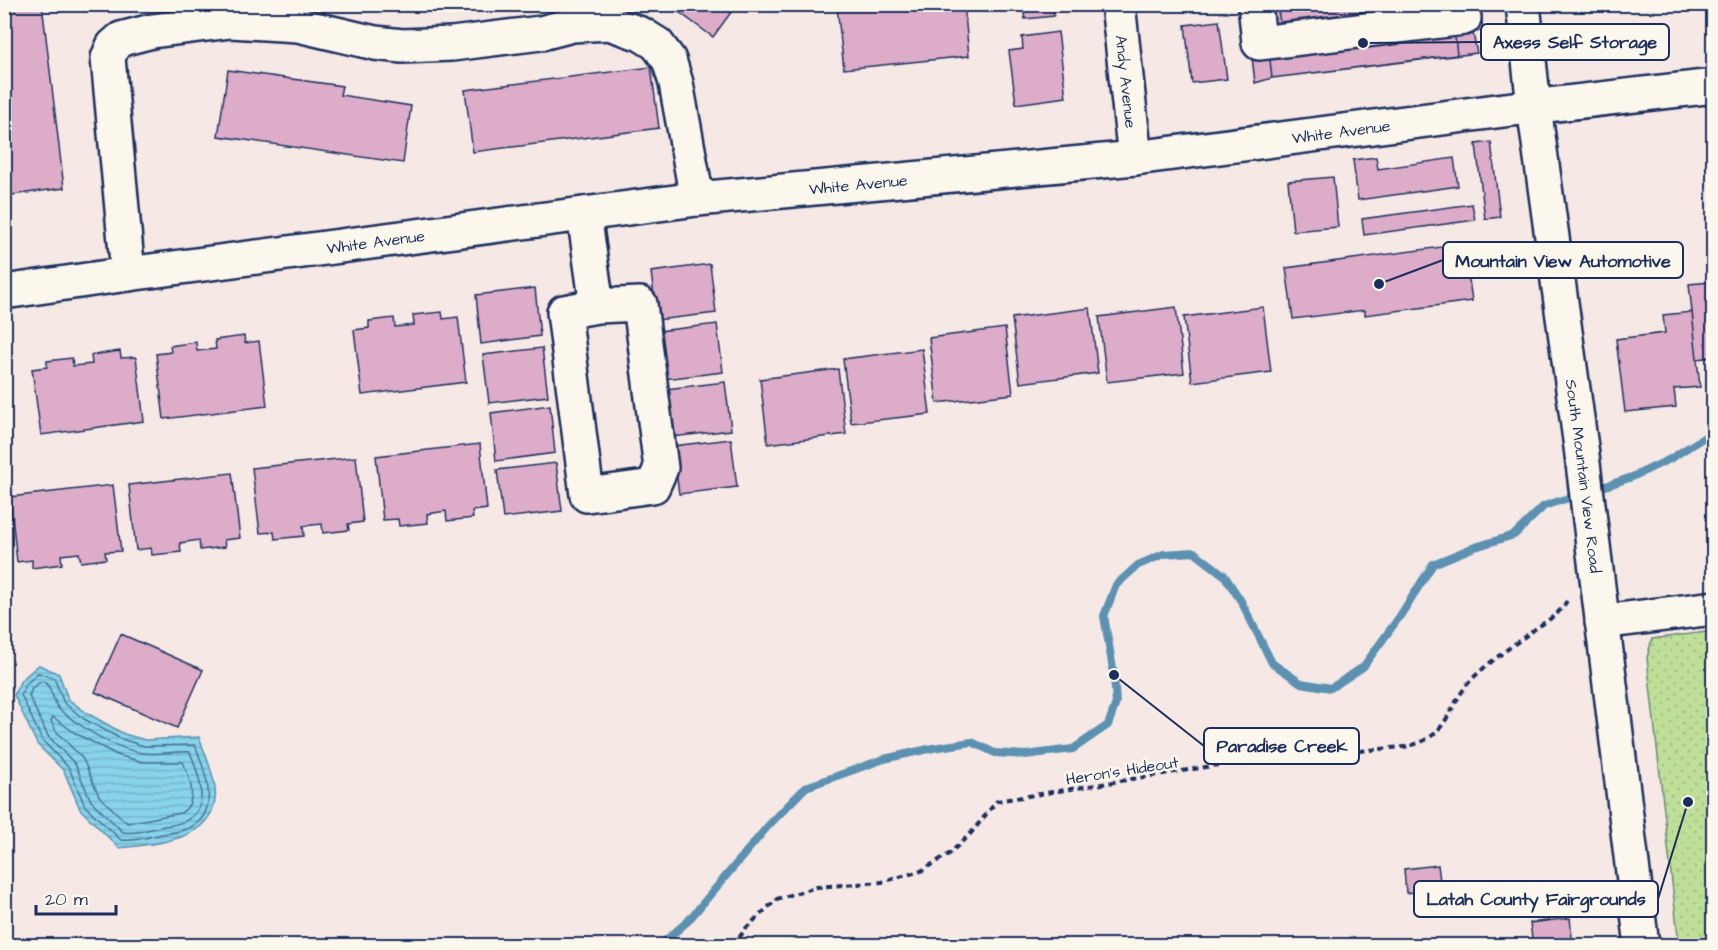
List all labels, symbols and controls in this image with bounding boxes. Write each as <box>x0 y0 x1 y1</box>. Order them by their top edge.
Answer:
callout: Axess Self Storage <box>1481 24 1669 60</box>
text: Axess Self Storage <box>1493 30 1657 56</box>
street label: Andy Avenue <box>1109 34 1142 130</box>
street label: White Avenue <box>1291 115 1392 149</box>
street label: White Avenue <box>808 169 909 200</box>
street label: White Avenue <box>325 225 426 260</box>
callout: Mountain View Automotive <box>1443 242 1683 278</box>
text: Mountain View Automotive <box>1455 249 1671 274</box>
street label: South Mountain View Road <box>1560 378 1606 574</box>
callout: Paradise Creek <box>1204 728 1359 764</box>
text: Paradise Creek <box>1217 734 1348 759</box>
street label: Heron's Hideout <box>1064 751 1181 791</box>
scale bar <box>36 878 116 916</box>
callout: Latah County Fairgrounds <box>1414 881 1658 917</box>
text: 20 m <box>45 887 88 912</box>
text: Latah County Fairgrounds <box>1426 887 1646 913</box>

